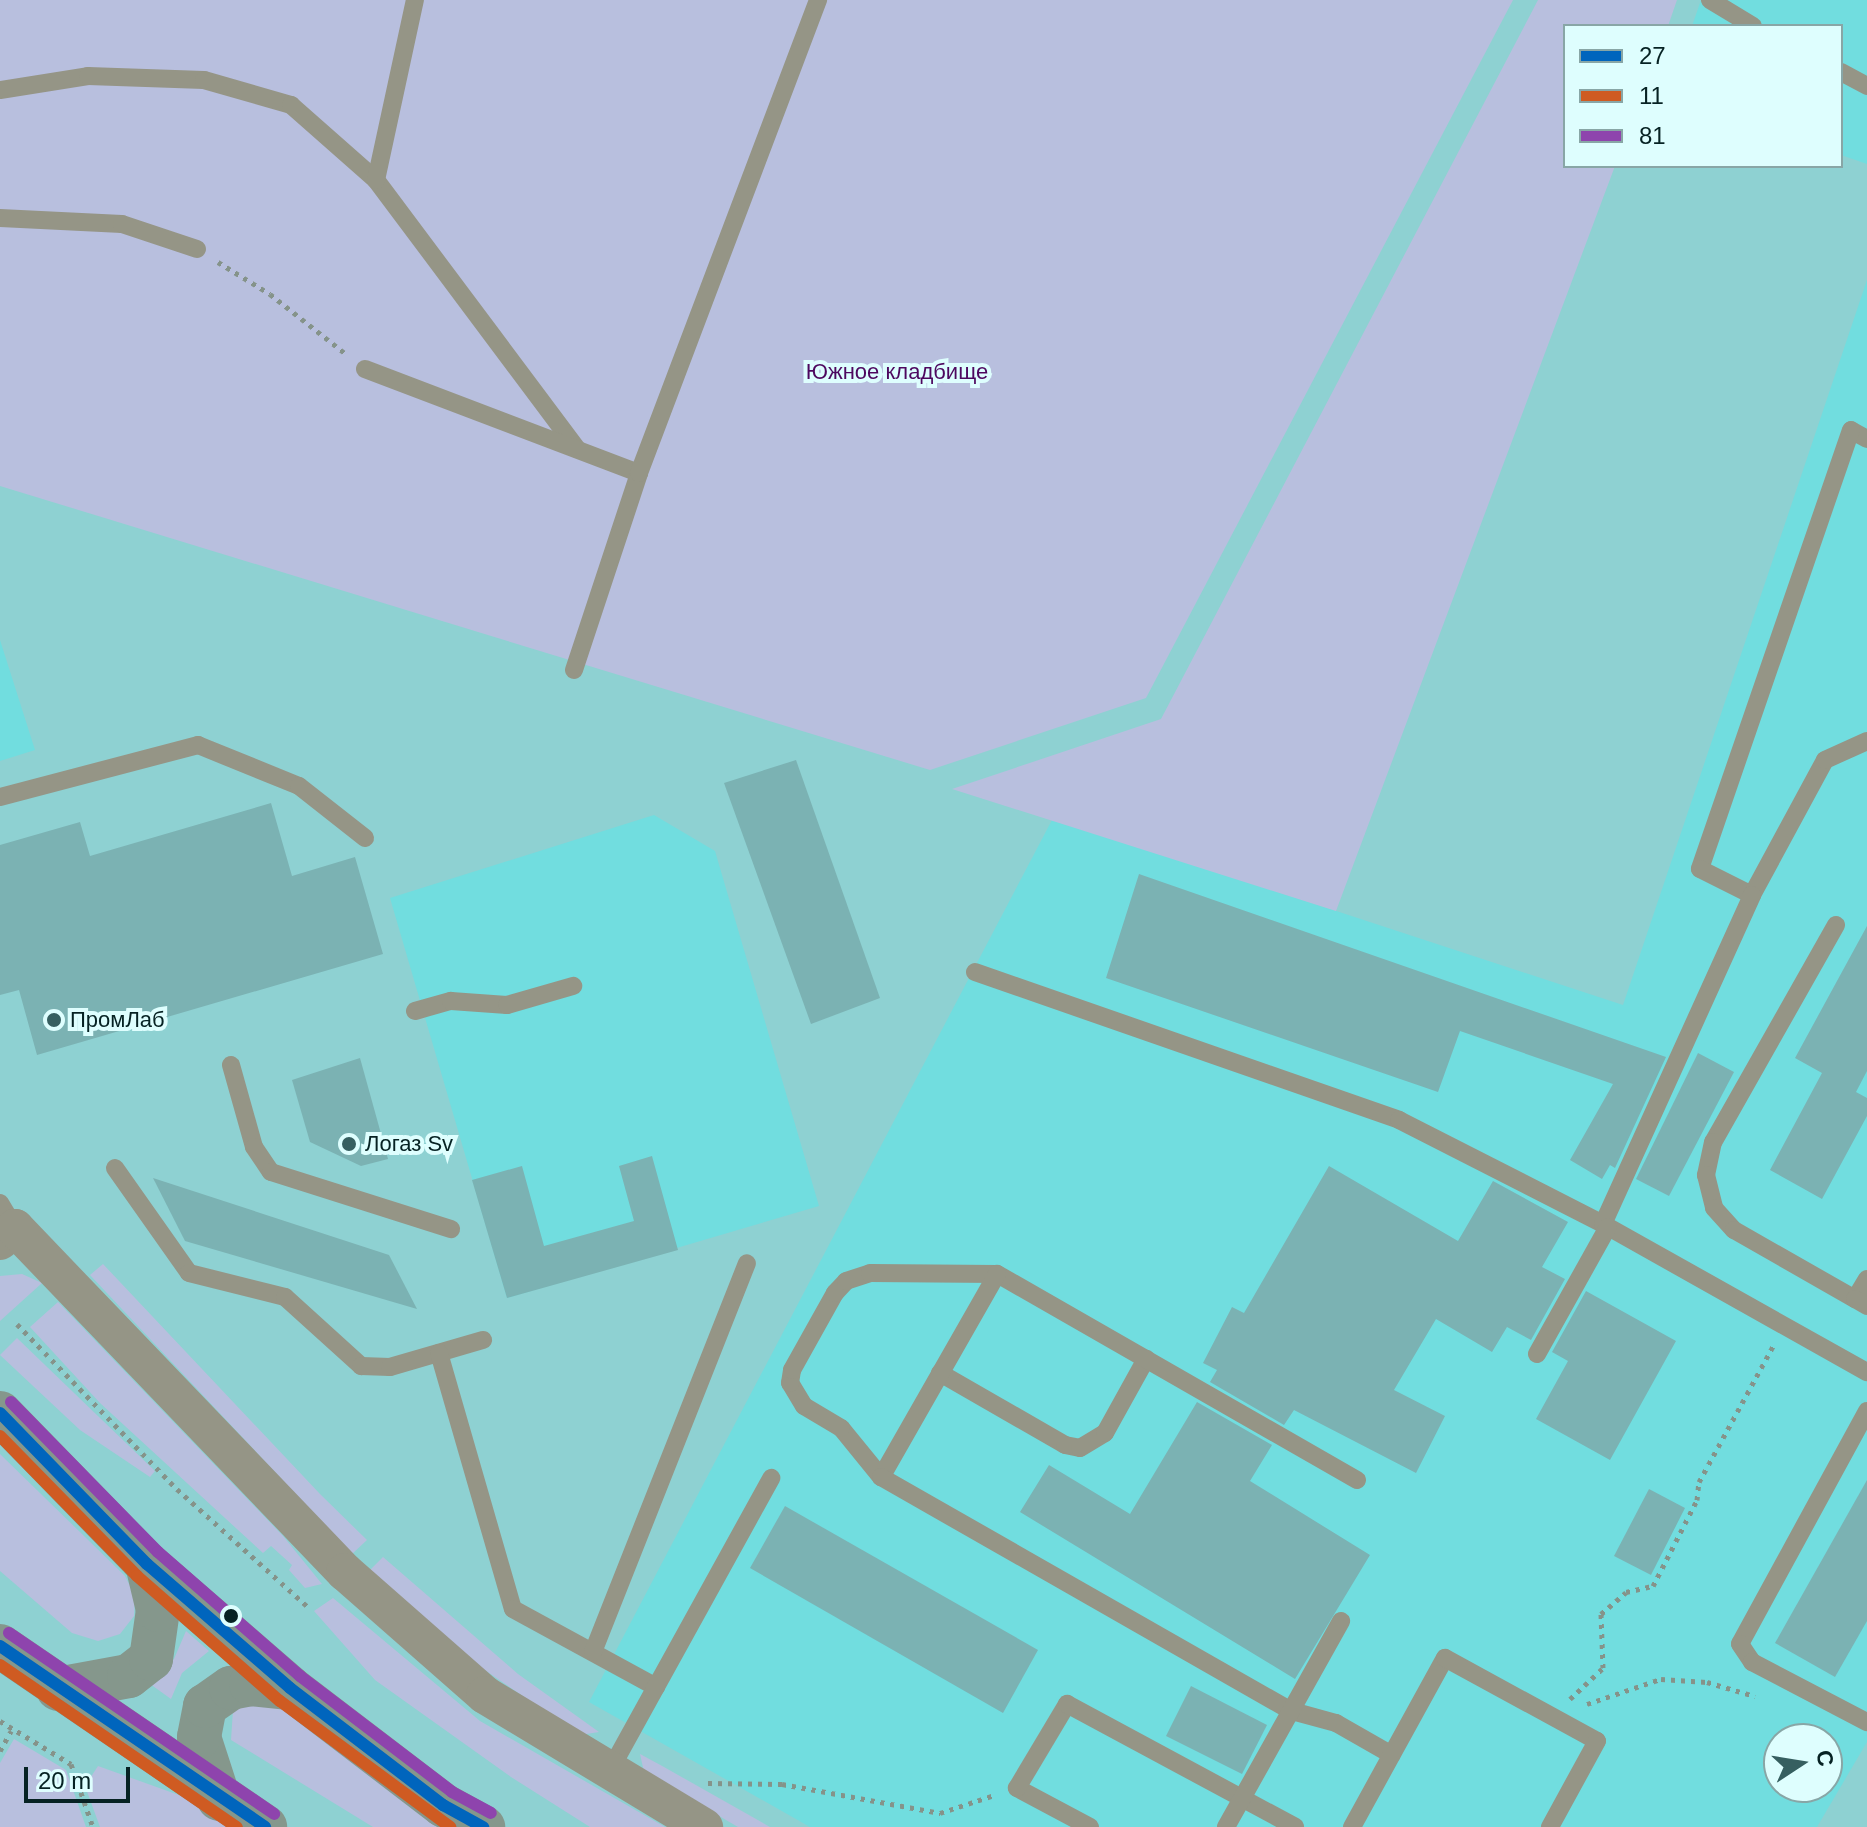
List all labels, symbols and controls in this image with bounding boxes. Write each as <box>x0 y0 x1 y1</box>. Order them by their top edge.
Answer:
legend <box>1563 24 1843 168</box>
text: 27 <box>1639 42 1666 69</box>
text: 11 <box>1639 82 1664 109</box>
text: 81 <box>1639 122 1666 149</box>
park label: Южное кладбище <box>806 359 988 385</box>
place label: ПромЛаб <box>70 1007 165 1033</box>
marker: ПромЛаб <box>45 1011 63 1029</box>
place label: Логаз Sv <box>365 1131 453 1157</box>
marker: Логаз Sv <box>340 1135 358 1153</box>
unlabelled marker <box>223 1608 239 1624</box>
north arrow <box>1763 1723 1843 1803</box>
text: С <box>1811 1748 1839 1769</box>
scale bar <box>28 1751 134 1801</box>
text: 20 m <box>38 1767 91 1794</box>

